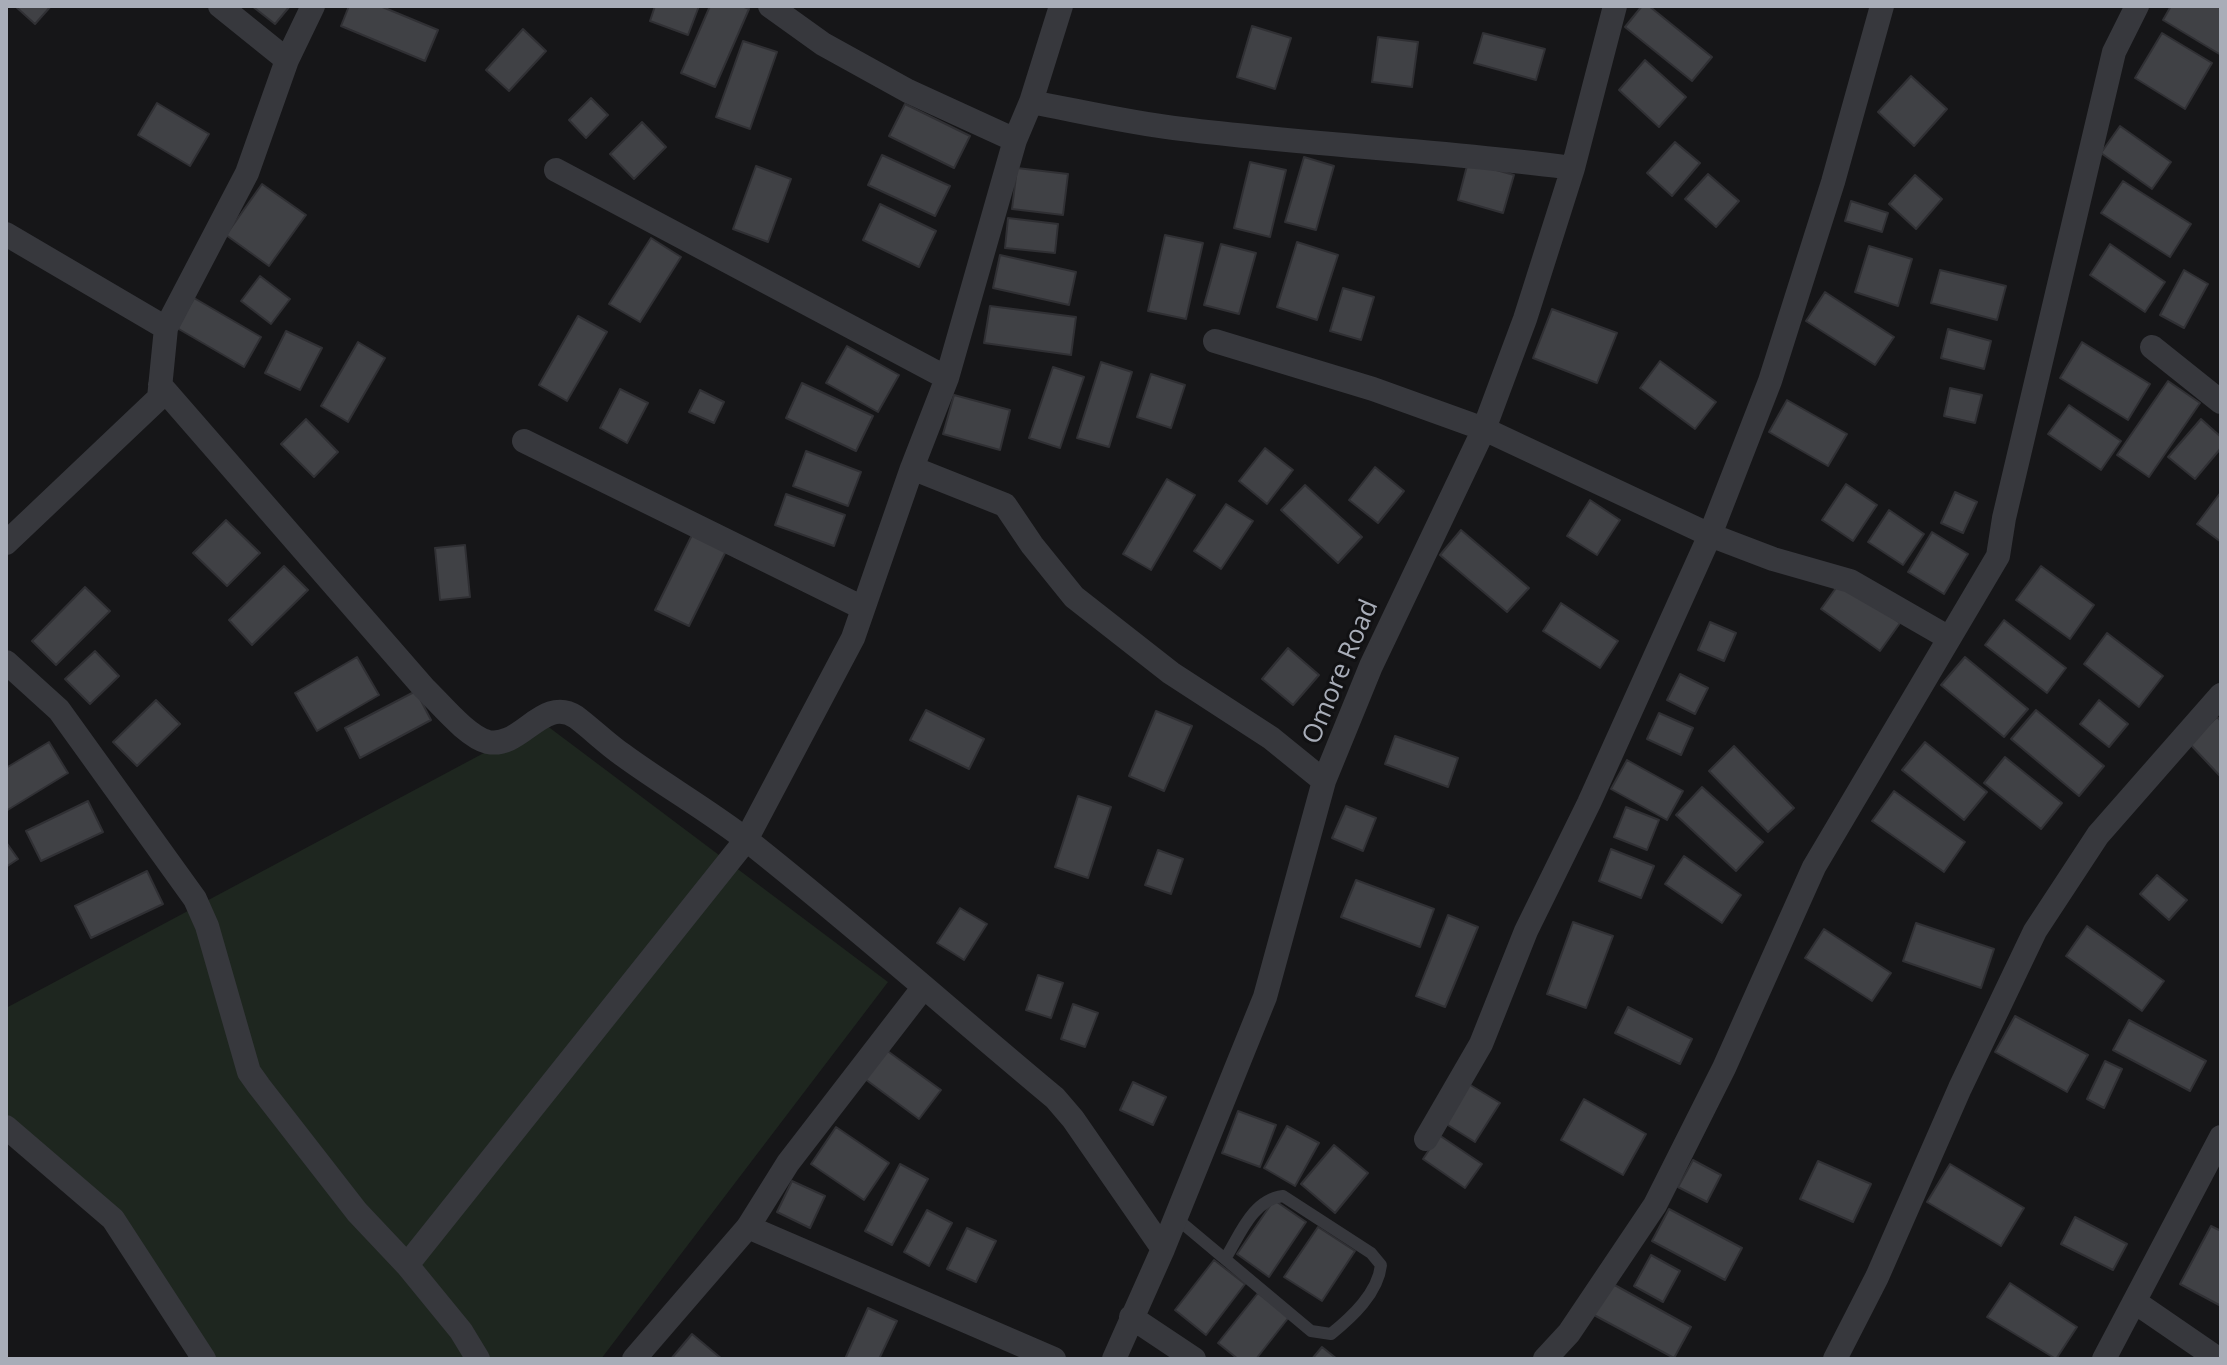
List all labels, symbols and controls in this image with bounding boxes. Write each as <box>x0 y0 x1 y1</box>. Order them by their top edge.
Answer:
street label: Omore Road <box>1297 595 1385 749</box>

